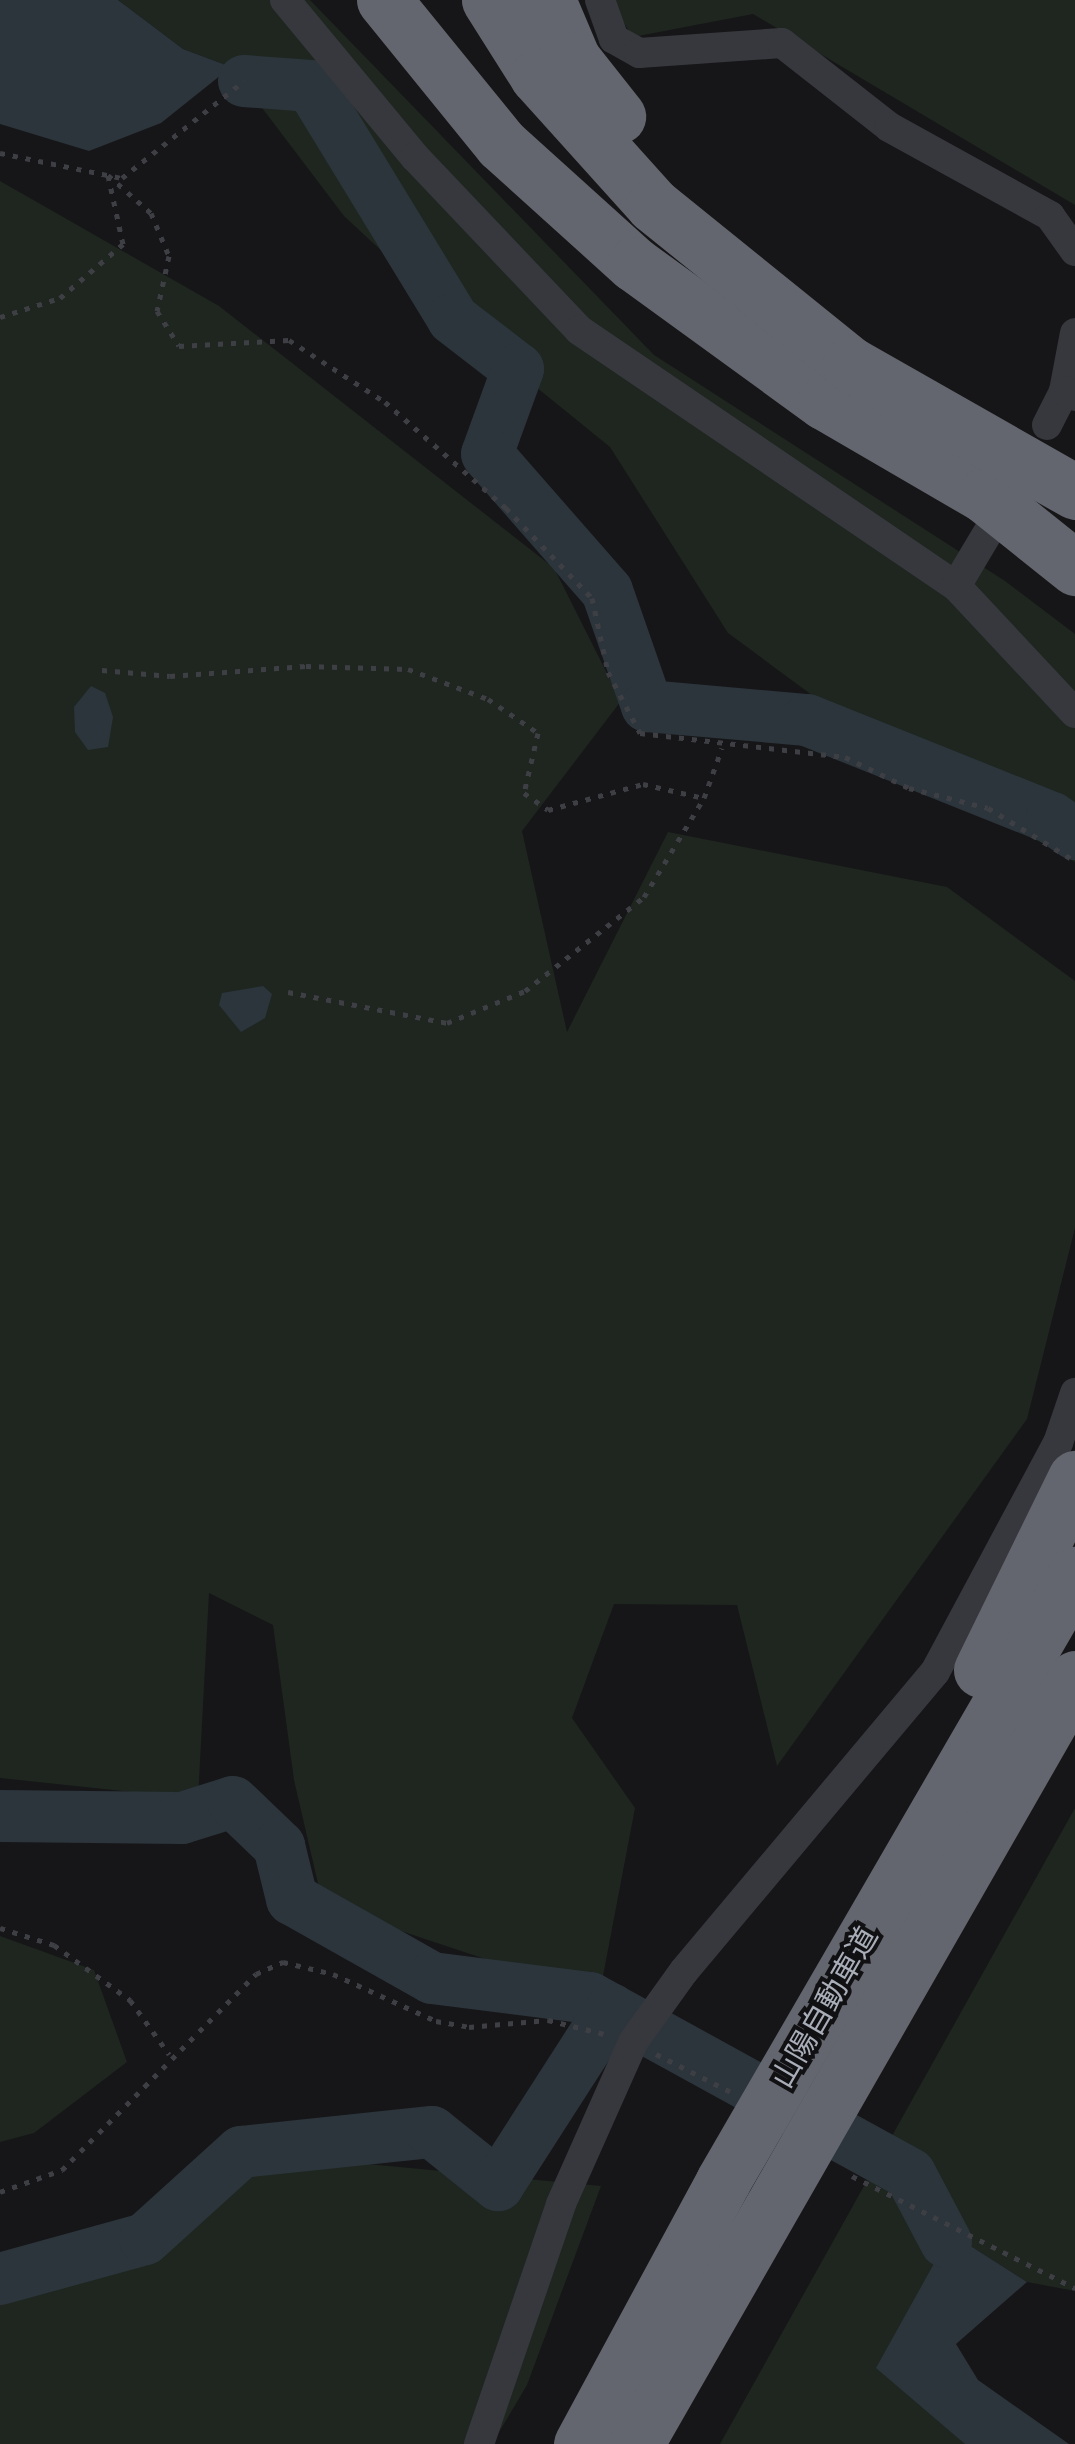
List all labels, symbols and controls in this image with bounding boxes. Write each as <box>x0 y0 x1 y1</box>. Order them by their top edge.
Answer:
street label: 山陽自動車道 <box>763 1920 885 2094</box>

